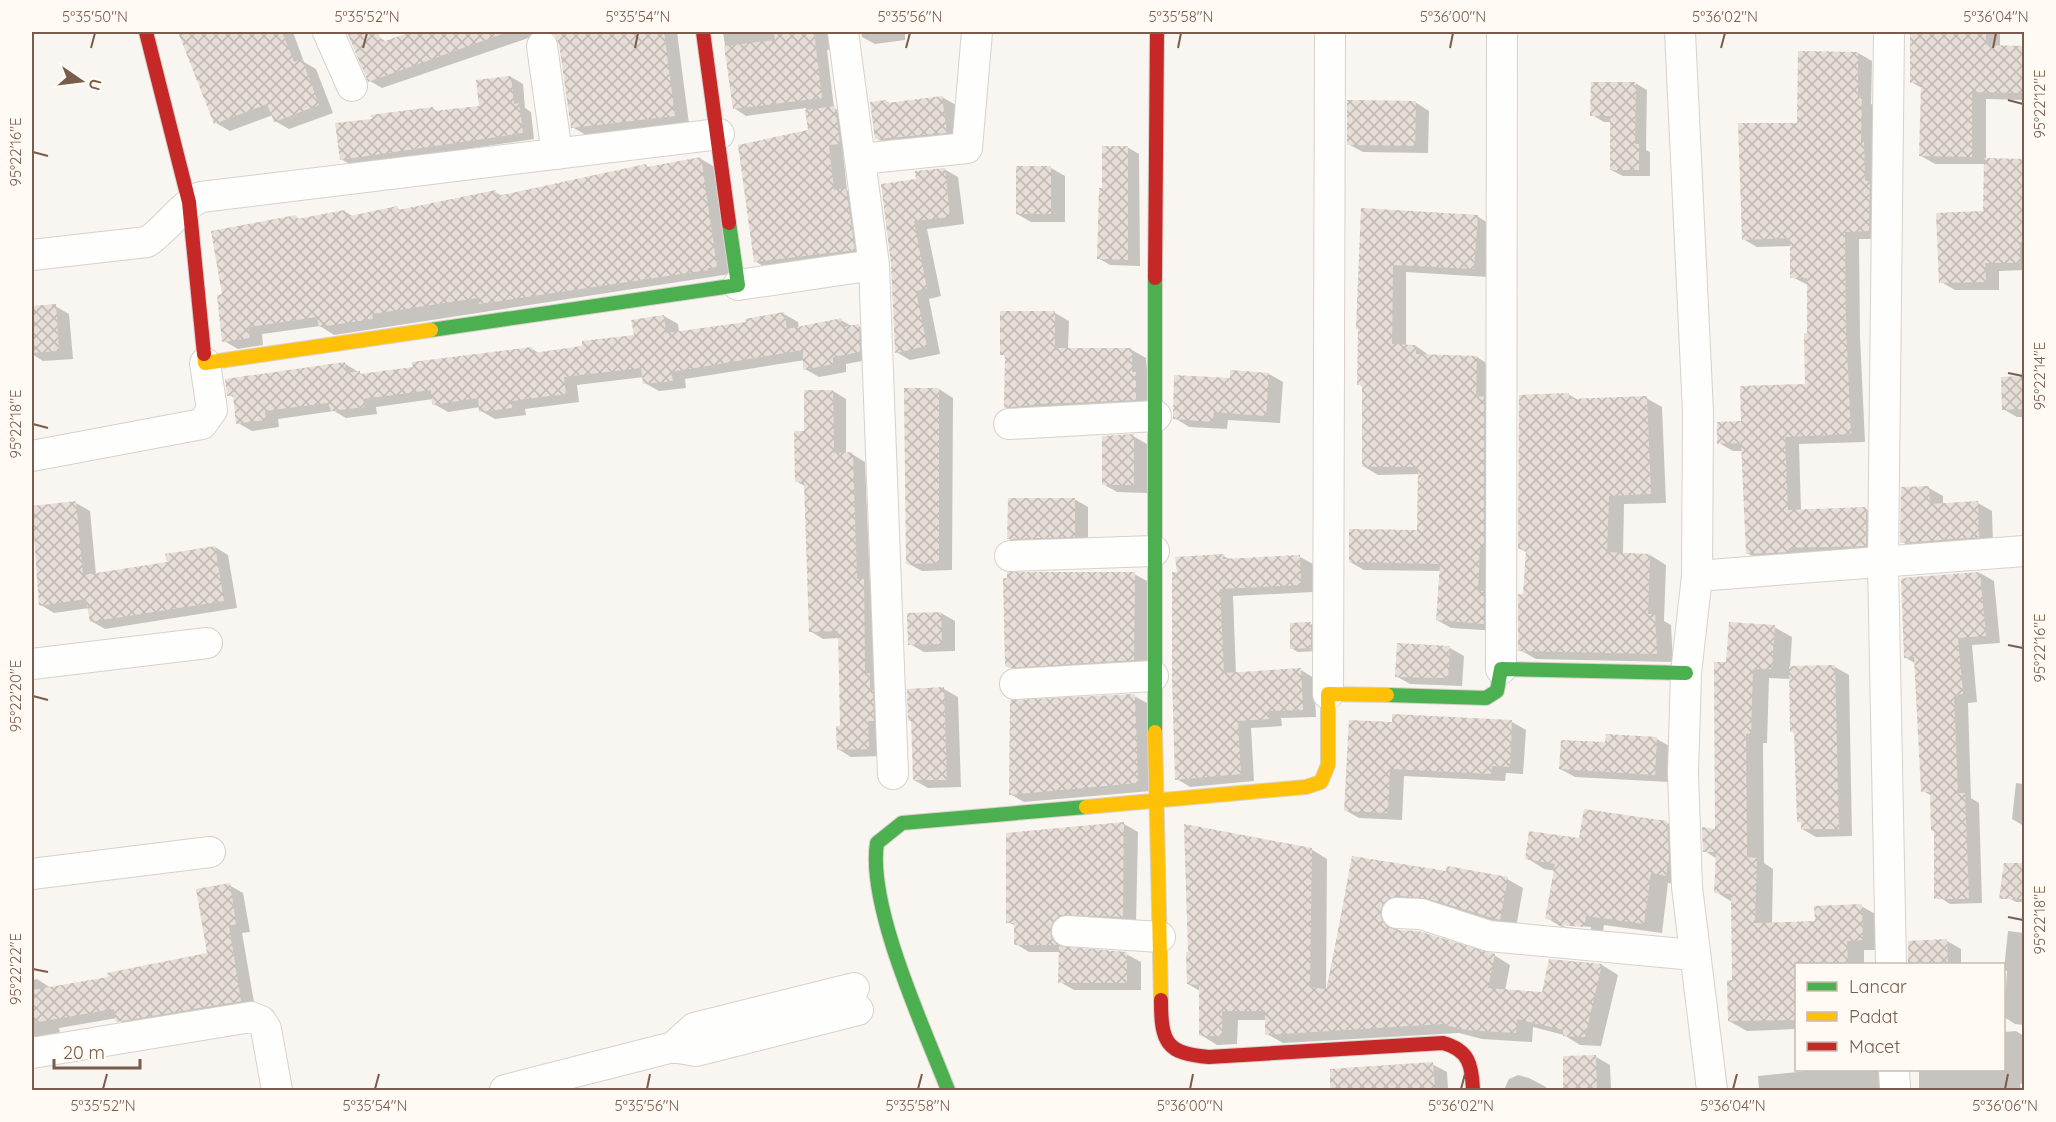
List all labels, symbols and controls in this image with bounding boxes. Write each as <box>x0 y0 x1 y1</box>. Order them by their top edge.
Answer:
text: 5°35'50"N <box>62 7 128 26</box>
text: 5°35'52"N <box>334 7 400 26</box>
text: 5°35'54"N <box>606 7 670 26</box>
text: 5°35'56"N <box>878 7 943 26</box>
text: 5°35'58"N <box>1148 7 1214 26</box>
text: 5°36'00"N <box>1420 7 1486 26</box>
text: 5°36'02"N <box>1692 7 1758 26</box>
text: 5°36'04"N <box>1963 7 2029 26</box>
north arrow <box>51 51 111 111</box>
text: 95°22'12"E <box>2030 69 2049 139</box>
text: U <box>84 77 107 93</box>
text: 95°22'16"E <box>6 118 25 186</box>
text: 95°22'14"E <box>2030 342 2049 410</box>
text: 95°22'18"E <box>6 390 25 458</box>
text: 95°22'16"E <box>2030 614 2049 682</box>
text: 95°22'20"E <box>6 660 25 732</box>
text: 95°22'18"E <box>2030 886 2049 954</box>
text: 95°22'22"E <box>6 933 25 1005</box>
legend <box>1795 963 2005 1071</box>
text: Lancar <box>1849 975 1907 998</box>
text: Padat <box>1849 1005 1898 1028</box>
scale bar <box>54 1032 140 1070</box>
text: Macet <box>1849 1035 1900 1058</box>
text: 20 m <box>63 1041 105 1064</box>
text: 5°35'52"N <box>70 1096 136 1115</box>
text: 5°35'54"N <box>343 1096 407 1115</box>
text: 5°35'56"N <box>615 1096 680 1115</box>
text: 5°35'58"N <box>885 1096 951 1115</box>
text: 5°36'00"N <box>1157 1096 1223 1115</box>
text: 5°36'02"N <box>1428 1096 1494 1115</box>
text: 5°36'04"N <box>1700 1096 1766 1115</box>
text: 5°36'06"N <box>1972 1096 2038 1115</box>

